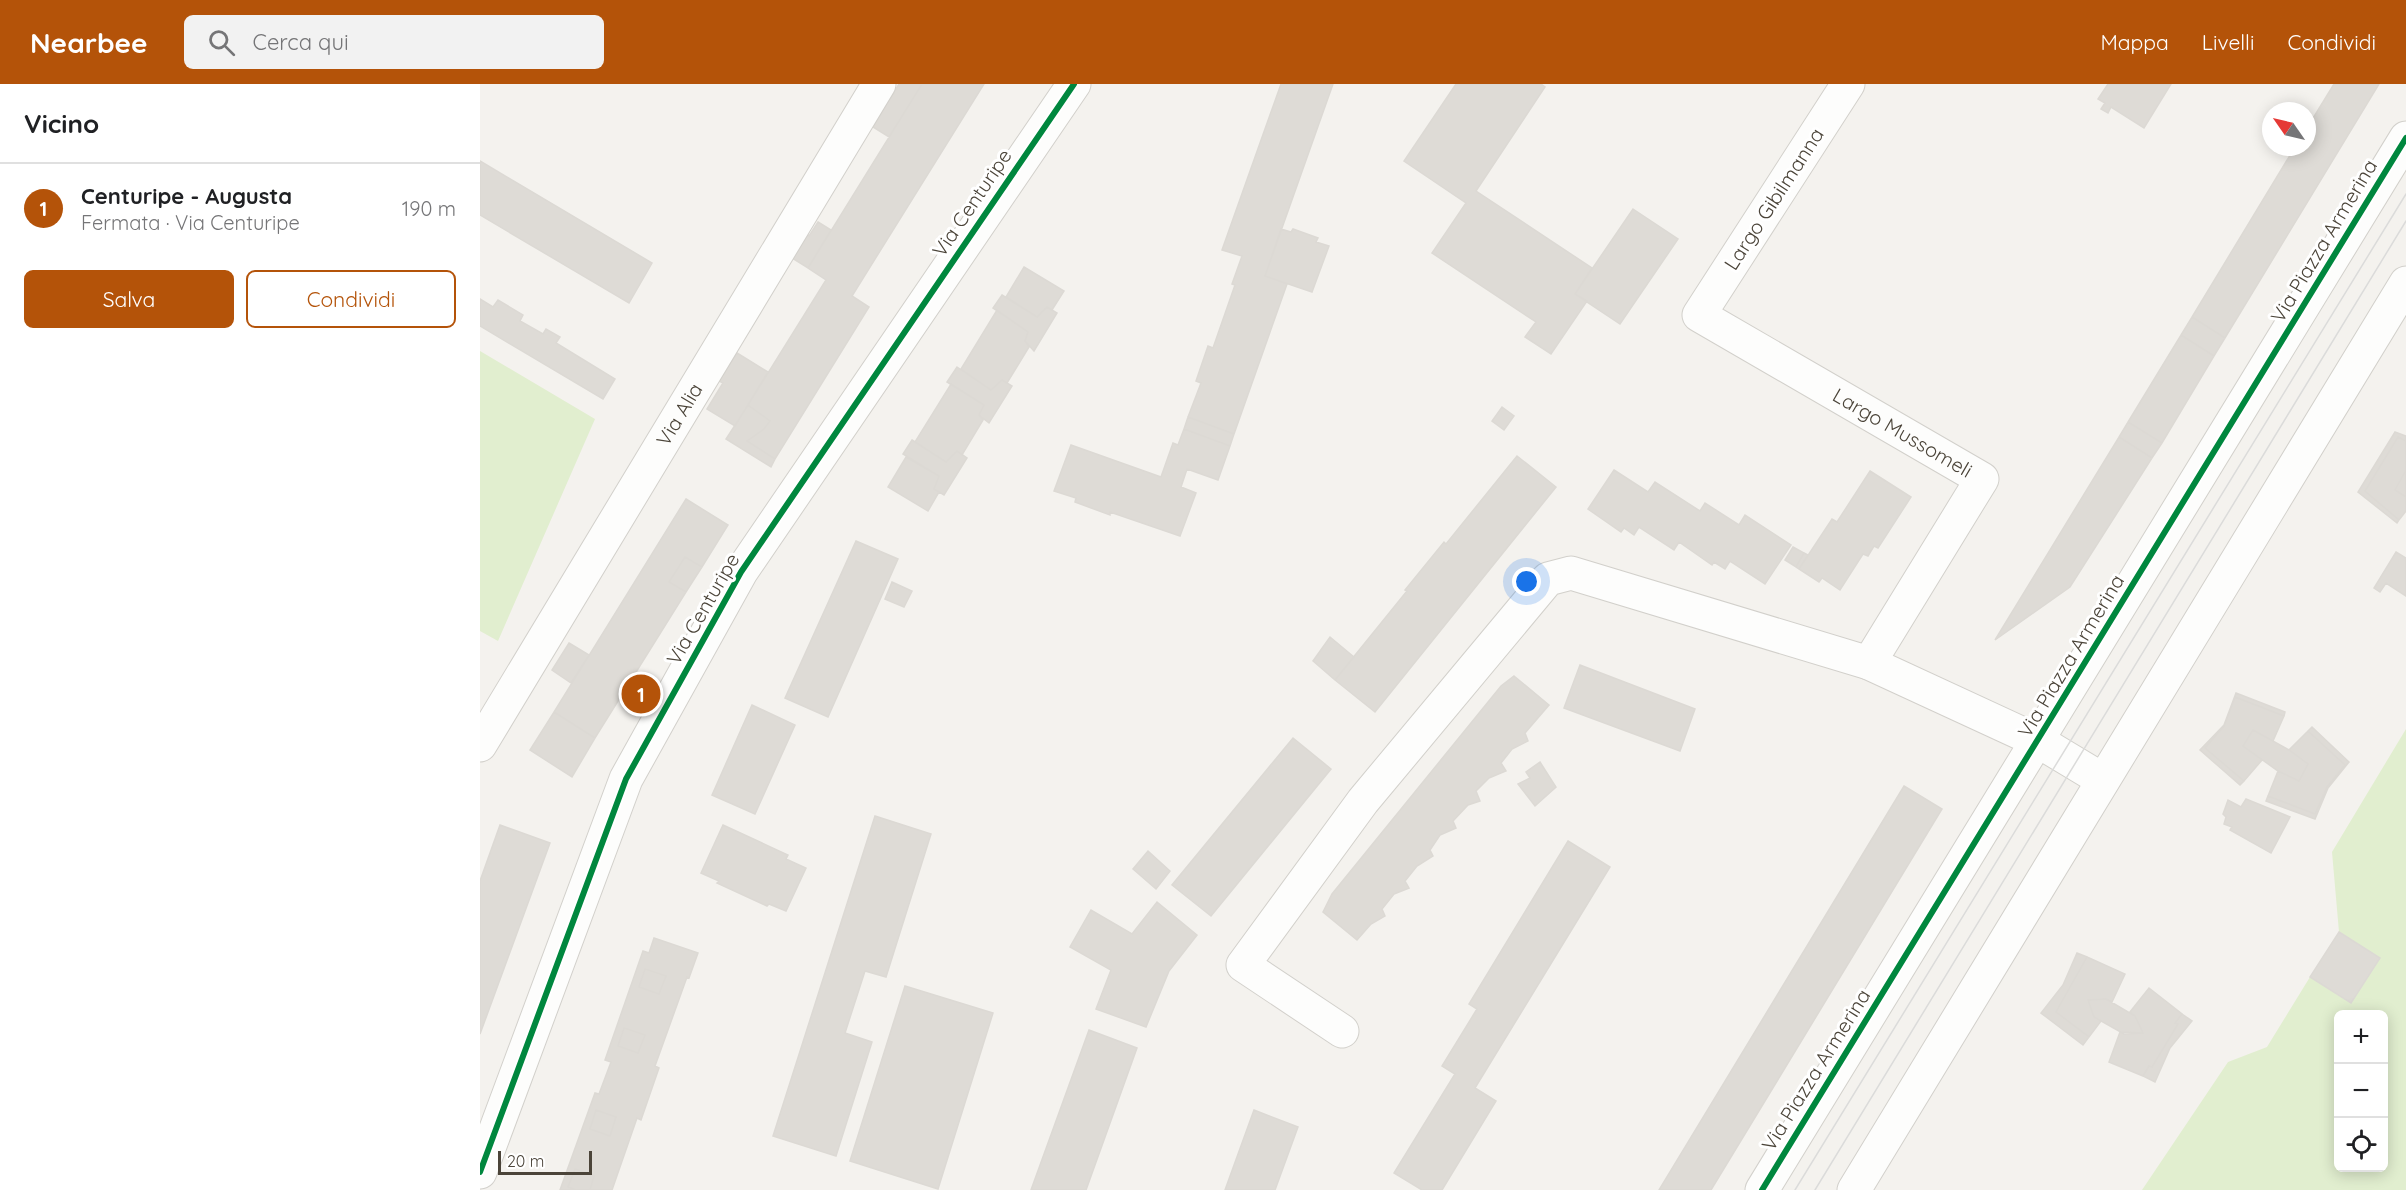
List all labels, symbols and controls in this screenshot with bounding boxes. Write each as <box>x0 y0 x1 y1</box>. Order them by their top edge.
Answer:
search box <box>184 15 604 69</box>
text: Nearbee <box>30 25 148 60</box>
icon: search <box>205 26 238 59</box>
text: Cerca qui <box>253 28 349 56</box>
text: Mappa <box>2100 29 2169 55</box>
text: Livelli <box>2202 29 2254 55</box>
text: Condividi <box>2287 29 2376 55</box>
north arrow <box>2262 102 2316 156</box>
text: Vicino <box>24 107 99 140</box>
street label: Largo Gibilmanna <box>1718 123 1829 275</box>
street label: Via Centuripe <box>926 144 1017 261</box>
street label: Via Piazza Armerina <box>2265 155 2382 327</box>
text: Centuripe - Augusta <box>81 182 292 210</box>
text: 1 <box>40 196 47 221</box>
text: 190 m <box>402 196 456 221</box>
text: Fermata · Via Centuripe <box>81 210 300 235</box>
button: Salva <box>24 270 234 328</box>
button: Condividi <box>246 270 456 328</box>
street label: Via Alia <box>650 378 708 450</box>
street label: Largo Mussomeli <box>1828 382 1977 483</box>
street label: Via Centuripe <box>661 549 745 669</box>
your location <box>1512 567 1541 596</box>
street label: Via Piazza Armerina <box>2012 570 2129 742</box>
pin: 1 <box>622 672 660 716</box>
street label: Via Piazza Armerina <box>1756 984 1875 1155</box>
map controls <box>2334 1010 2388 1172</box>
button: + <box>2334 1010 2388 1064</box>
button: − <box>2334 1064 2388 1118</box>
button: locate <box>2334 1118 2388 1172</box>
scale bar <box>498 1148 592 1176</box>
text: 20 m <box>507 1151 544 1171</box>

